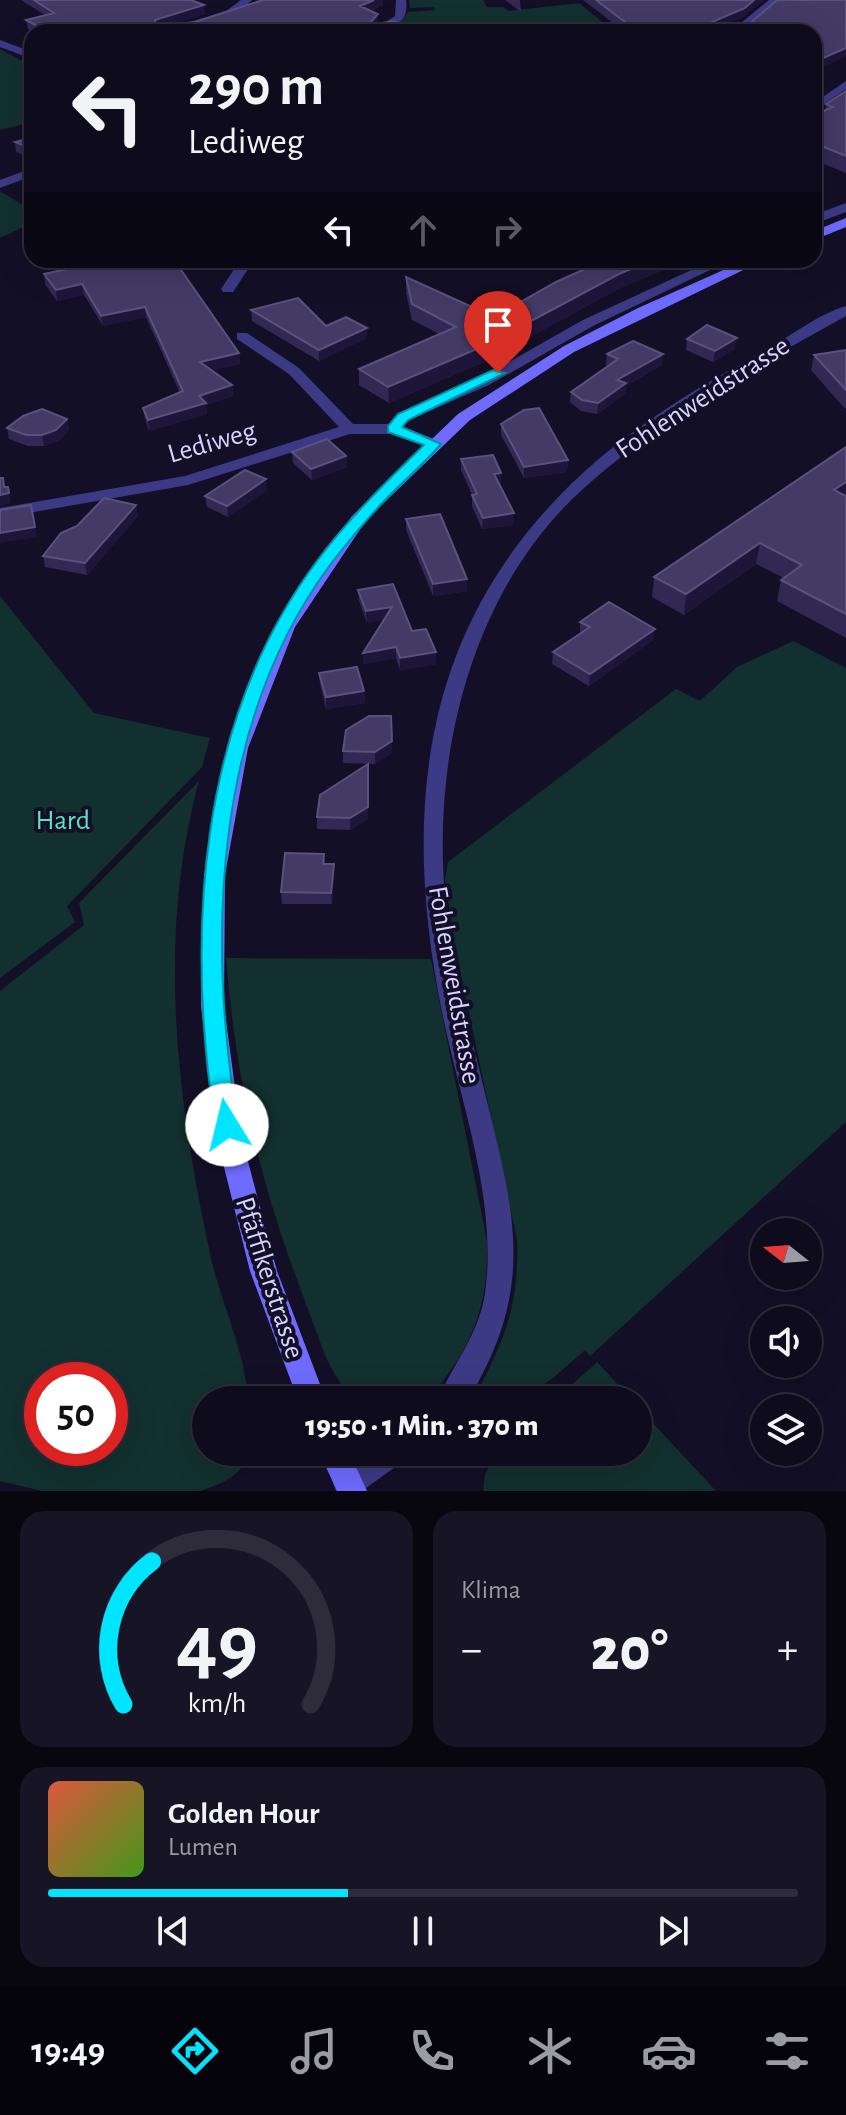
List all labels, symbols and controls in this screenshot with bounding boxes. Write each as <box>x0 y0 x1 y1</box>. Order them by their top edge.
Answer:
icon: left <box>56 56 160 160</box>
text: 290 m <box>188 59 324 115</box>
text: Lediweg <box>188 124 304 160</box>
icon: left <box>317 208 361 252</box>
icon: ahead <box>401 208 445 252</box>
icon: right <box>485 208 529 252</box>
pin <box>464 291 532 373</box>
icon: arrive <box>476 303 520 347</box>
street label: Fohlenweidstrasse <box>611 332 795 464</box>
street label: Lediweg <box>165 417 260 469</box>
park label: Hard <box>36 807 90 835</box>
street label: Fohlenweidstrasse <box>423 884 485 1086</box>
position arrow <box>185 1083 269 1167</box>
street label: Pfäffikerstrasse <box>230 1194 308 1362</box>
north arrow <box>750 1218 822 1290</box>
map controls <box>750 1218 822 1466</box>
button: sound <box>750 1306 822 1378</box>
speed limit sign: 50 <box>24 1362 128 1466</box>
button: layers <box>750 1394 822 1466</box>
text: 19:50 · 1 Min. · 370 m <box>305 1411 539 1441</box>
text: Klima <box>461 1577 521 1603</box>
text: 49 <box>175 1604 258 1688</box>
text: 20° <box>591 1621 668 1681</box>
text: − <box>461 1628 482 1672</box>
text: + <box>777 1628 798 1672</box>
text: km/h <box>187 1689 246 1718</box>
text: Golden Hour <box>168 1799 320 1829</box>
text: Lumen <box>168 1834 238 1860</box>
icon: previous <box>151 1909 195 1953</box>
icon: pause <box>401 1909 445 1953</box>
icon: next <box>651 1909 695 1953</box>
icon: directions <box>167 2023 223 2079</box>
icon: music <box>286 2023 342 2079</box>
icon: phone <box>404 2023 460 2079</box>
icon: climate <box>522 2023 578 2079</box>
icon: car <box>641 2023 697 2079</box>
icon: filters <box>759 2023 815 2079</box>
text: 19:49 <box>31 2033 105 2069</box>

